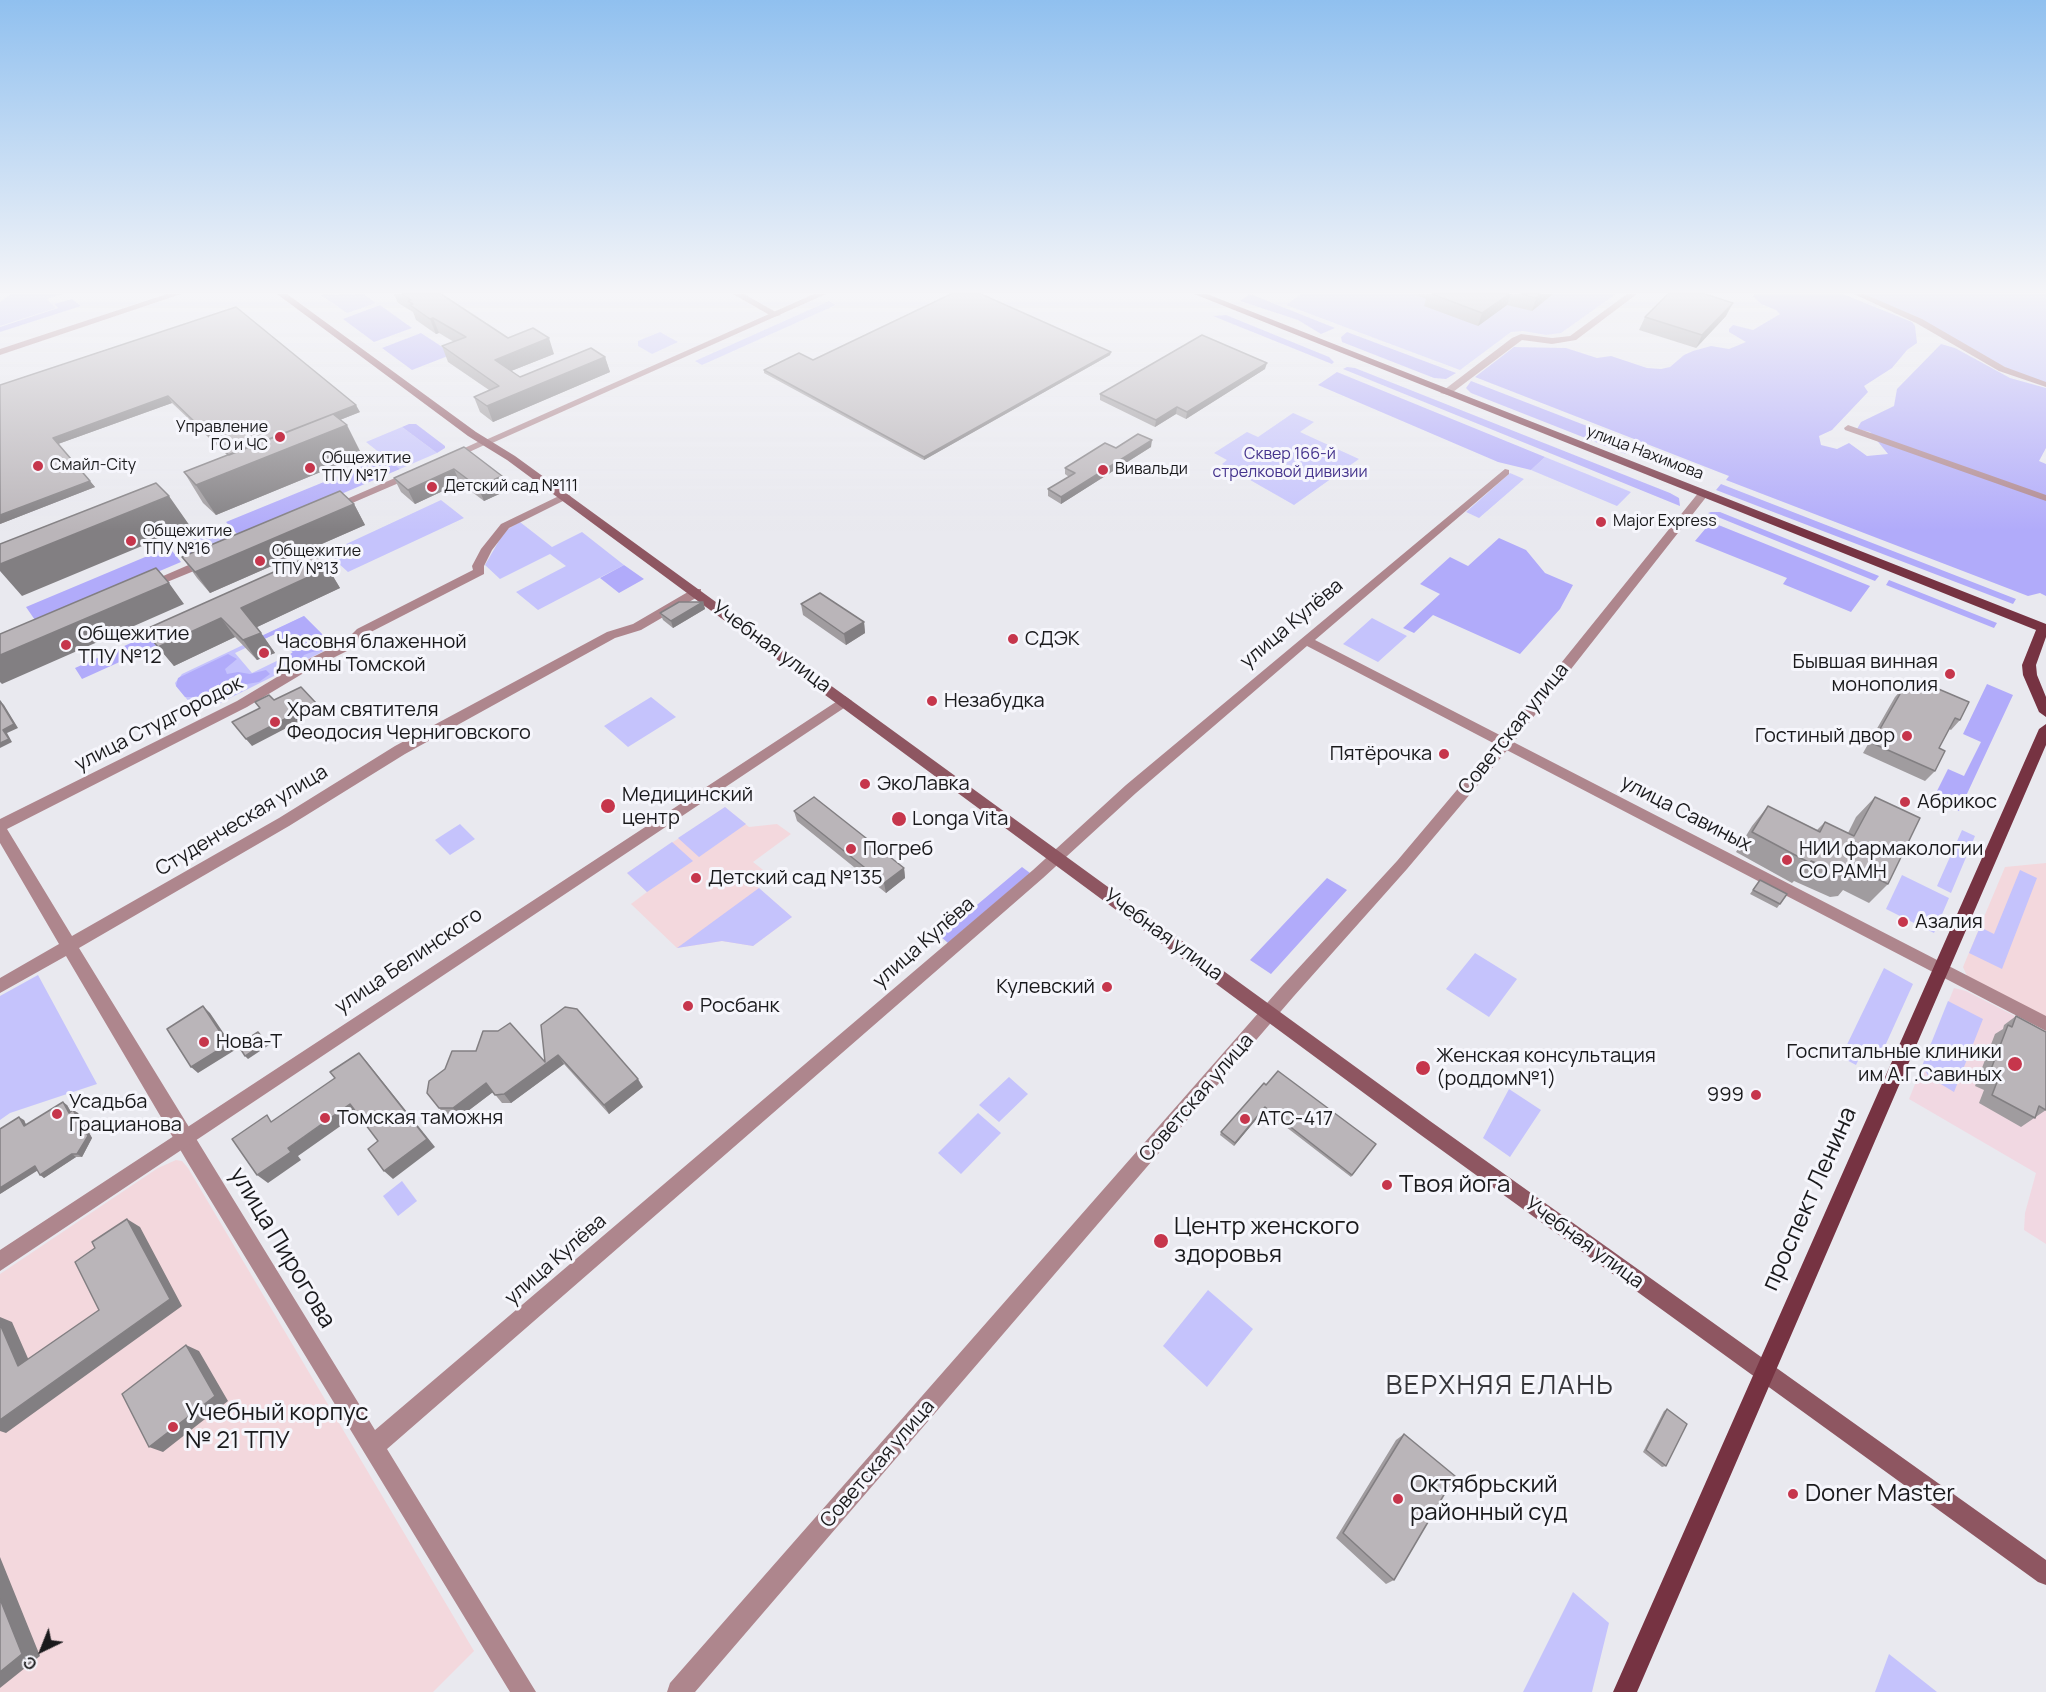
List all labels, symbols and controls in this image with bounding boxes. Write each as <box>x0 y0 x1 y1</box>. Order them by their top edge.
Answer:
place label: Управление ГО и ЧС <box>176 418 268 456</box>
street label: улица Нахимова <box>1584 422 1706 484</box>
marker: Управление ГО и ЧС <box>273 430 287 444</box>
park label: Сквер 166-й стрелковой дивизии <box>1212 445 1368 483</box>
place label: Общежитие ТПУ №17 <box>322 449 411 487</box>
place label: Смайл-City <box>50 456 136 476</box>
marker: Смайл-City <box>31 459 45 473</box>
place label: Вивальди <box>1115 460 1188 480</box>
marker: Общежитие ТПУ №17 <box>303 461 317 475</box>
marker: Вивальди <box>1096 463 1110 477</box>
place label: Детский сад №111 <box>444 477 578 497</box>
marker: Детский сад №111 <box>425 480 439 494</box>
place label: Major Express <box>1613 512 1717 532</box>
marker: Major Express <box>1594 515 1608 529</box>
place label: Общежитие ТПУ №16 <box>143 522 232 560</box>
marker: Общежитие ТПУ №16 <box>124 534 138 548</box>
place label: Общежитие ТПУ №13 <box>272 542 361 580</box>
marker: Общежитие ТПУ №13 <box>253 554 267 568</box>
street label: улица Кулёва <box>1236 574 1348 674</box>
street label: Учебная улица <box>707 596 835 698</box>
place label: Общежитие ТПУ №12 <box>78 622 189 669</box>
place label: СДЭК <box>1025 627 1080 651</box>
place label: Часовня блаженной Домны Томской <box>276 630 467 677</box>
marker: СДЭК <box>1006 632 1020 646</box>
marker: Общежитие ТПУ №12 <box>59 638 73 652</box>
marker: Часовня блаженной Домны Томской <box>257 646 271 660</box>
place label: Бывшая винная монополия <box>1793 650 1938 697</box>
street label: Советская улица <box>1454 659 1574 799</box>
marker: Бывшая винная монополия <box>1943 667 1957 681</box>
street label: улица Студгородок <box>71 671 247 777</box>
place label: Незабудка <box>944 689 1045 713</box>
marker: Незабудка <box>925 694 939 708</box>
place label: Храм святителя Феодосия Черниговского <box>287 698 531 745</box>
marker: Храм святителя Феодосия Черниговского <box>268 715 282 729</box>
place label: Гостиный двор <box>1755 724 1895 748</box>
marker: Гостиный двор <box>1900 729 1914 743</box>
place label: Пятёрочка <box>1330 742 1432 766</box>
marker: Пятёрочка <box>1437 747 1451 761</box>
street label: Студенческая улица <box>152 760 332 882</box>
street label: улица Савиных <box>1617 771 1755 857</box>
place label: ЭкоЛавка <box>877 772 970 796</box>
marker: ЭкоЛавка <box>858 777 872 791</box>
place label: Медицинский центр <box>622 783 753 830</box>
place label: Абрикос <box>1917 790 1997 814</box>
marker: Абрикос <box>1898 795 1912 809</box>
marker: Медицинский центр <box>599 797 617 815</box>
place label: Longa Vita <box>912 807 1008 831</box>
marker: Longa Vita <box>890 810 908 828</box>
place label: Погреб <box>863 837 933 861</box>
place label: НИИ фармакологии СО РАМН <box>1799 837 1983 884</box>
marker: Погреб <box>844 842 858 856</box>
marker: НИИ фармакологии СО РАМН <box>1780 853 1794 867</box>
place label: Детский сад №135 <box>708 866 883 890</box>
marker: Детский сад №135 <box>689 871 703 885</box>
street label: Учебная улица <box>1099 884 1227 986</box>
street label: улица Кулёва <box>868 892 980 994</box>
street label: улица Белинского <box>331 903 487 1019</box>
place label: Азалия <box>1915 910 1983 934</box>
marker: Азалия <box>1896 915 1910 929</box>
place label: Кулевский <box>996 975 1095 999</box>
marker: Кулевский <box>1100 980 1114 994</box>
place label: Росбанк <box>700 994 779 1018</box>
marker: Росбанк <box>681 999 695 1013</box>
street label: Советская улица <box>1135 1029 1259 1167</box>
place label: Нова-Т <box>216 1030 282 1054</box>
marker: Нова-Т <box>197 1035 211 1049</box>
place label: Госпитальные клиники им А.Г.Савиных <box>1787 1040 2002 1087</box>
place label: Женская консультация (роддом№1) <box>1436 1044 1656 1091</box>
marker: Госпитальные клиники им А.Г.Савиных <box>2006 1055 2024 1073</box>
marker: Женская консультация (роддом№1) <box>1414 1059 1432 1077</box>
place label: 999 <box>1707 1083 1744 1107</box>
marker: 999 <box>1749 1088 1763 1102</box>
place label: Усадьба Грацианова <box>69 1090 182 1137</box>
street label: проспект Ленина <box>1757 1103 1863 1295</box>
place label: Томская таможня <box>337 1106 503 1130</box>
marker: Усадьба Грацианова <box>50 1107 64 1121</box>
place label: АТС-417 <box>1257 1107 1333 1131</box>
marker: Томская таможня <box>318 1111 332 1125</box>
marker: АТС-417 <box>1238 1112 1252 1126</box>
street label: улица Пирогова <box>223 1162 341 1334</box>
place label: Твоя йога <box>1399 1171 1510 1199</box>
marker: Твоя йога <box>1380 1178 1394 1192</box>
street label: Учебная улица <box>1520 1192 1648 1294</box>
street label: улица Кулёва <box>500 1209 612 1311</box>
place label: Центр женского здоровья <box>1174 1213 1359 1269</box>
marker: Центр женского здоровья <box>1152 1232 1170 1250</box>
district label: ВЕРХНЯЯ ЕЛАНЬ <box>1386 1370 1614 1402</box>
street label: Советская улица <box>816 1395 940 1533</box>
place label: Учебный корпус № 21 ТПУ <box>185 1399 369 1455</box>
marker: Учебный корпус № 21 ТПУ <box>166 1420 180 1434</box>
place label: Октябрьский районный суд <box>1410 1471 1568 1527</box>
place label: Doner Master <box>1805 1480 1955 1508</box>
marker: Doner Master <box>1786 1487 1800 1501</box>
marker: Октябрьский районный суд <box>1391 1492 1405 1506</box>
north arrow <box>12 1620 72 1680</box>
text: С <box>18 1651 42 1675</box>

